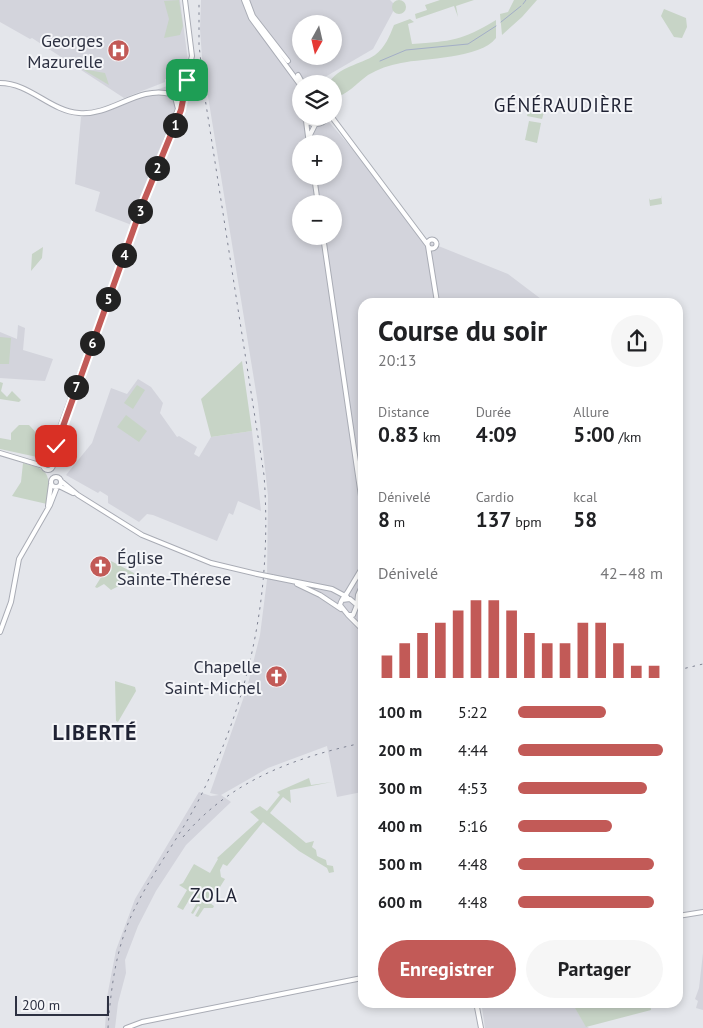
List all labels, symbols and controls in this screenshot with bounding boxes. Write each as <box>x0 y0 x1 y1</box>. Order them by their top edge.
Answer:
north arrow <box>292 15 342 65</box>
map controls <box>292 15 342 245</box>
place label: Georges Mazurelle <box>27 29 103 73</box>
hospital icon: Georges Mazurelle <box>107 38 131 62</box>
pin <box>166 59 208 101</box>
icon: arrive <box>173 66 201 94</box>
button: layers <box>292 75 342 125</box>
district label: GÉNÉRAUDIÈRE <box>494 93 634 117</box>
pin: 1 <box>162 112 188 138</box>
text: 1 <box>172 116 179 134</box>
button: + <box>292 135 342 185</box>
pin: 2 <box>144 156 170 180</box>
text: 2 <box>154 159 161 177</box>
button: − <box>292 195 342 245</box>
pin: 3 <box>128 198 152 224</box>
text: 3 <box>137 202 144 220</box>
pin: 4 <box>112 242 136 268</box>
text: 4 <box>121 246 128 264</box>
pin: 5 <box>96 286 120 312</box>
text: 5 <box>105 290 112 308</box>
text: Course du soir <box>378 312 547 349</box>
button: share <box>611 315 663 367</box>
pin: 6 <box>80 330 104 356</box>
text: 6 <box>89 334 96 352</box>
text: 20:13 <box>378 350 416 370</box>
pin: 7 <box>64 374 88 400</box>
text: 7 <box>73 378 80 396</box>
text: Distance <box>378 403 429 421</box>
text: Durée <box>476 403 511 421</box>
text: Allure <box>573 403 609 421</box>
text: 0.83 <box>378 421 419 448</box>
text: 4:09 <box>476 421 517 448</box>
text: 5:00 <box>573 421 615 448</box>
pin <box>35 425 77 467</box>
text: km <box>419 428 441 446</box>
text: /km <box>615 428 641 446</box>
icon: check <box>42 432 70 460</box>
text: Dénivelé <box>378 488 431 506</box>
text: Cardio <box>476 488 514 506</box>
text: kcal <box>573 488 597 506</box>
text: 8 <box>378 506 390 533</box>
text: 137 <box>476 506 511 533</box>
text: 58 <box>573 506 597 533</box>
text: m <box>390 513 405 531</box>
text: bpm <box>511 513 542 531</box>
place label: Église Sainte-Thérese <box>117 546 231 590</box>
church icon: Église Sainte-Thérese <box>89 555 113 579</box>
text: Dénivelé <box>378 563 438 583</box>
text: 42–48 m <box>600 563 663 583</box>
place label: Chapelle Saint-Michel <box>164 655 262 699</box>
church icon: Chapelle Saint-Michel <box>265 664 289 688</box>
text: 100 m <box>378 702 422 722</box>
text: 5:22 <box>458 702 488 722</box>
district label: LIBERTÉ <box>52 718 138 746</box>
text: 200 m <box>378 740 422 760</box>
text: 4:44 <box>458 740 488 760</box>
text: 300 m <box>378 778 422 798</box>
text: 4:53 <box>458 778 488 798</box>
text: 400 m <box>378 816 422 836</box>
text: 5:16 <box>458 816 488 836</box>
text: 500 m <box>378 854 422 874</box>
text: 4:48 <box>458 854 488 874</box>
district label: ZOLA <box>190 883 238 907</box>
text: 600 m <box>378 892 422 912</box>
text: 4:48 <box>458 892 488 912</box>
button: Enregistrer <box>378 940 516 998</box>
button: Partager <box>526 940 663 998</box>
scale bar <box>15 993 109 1016</box>
text: 200 m <box>22 996 60 1014</box>

